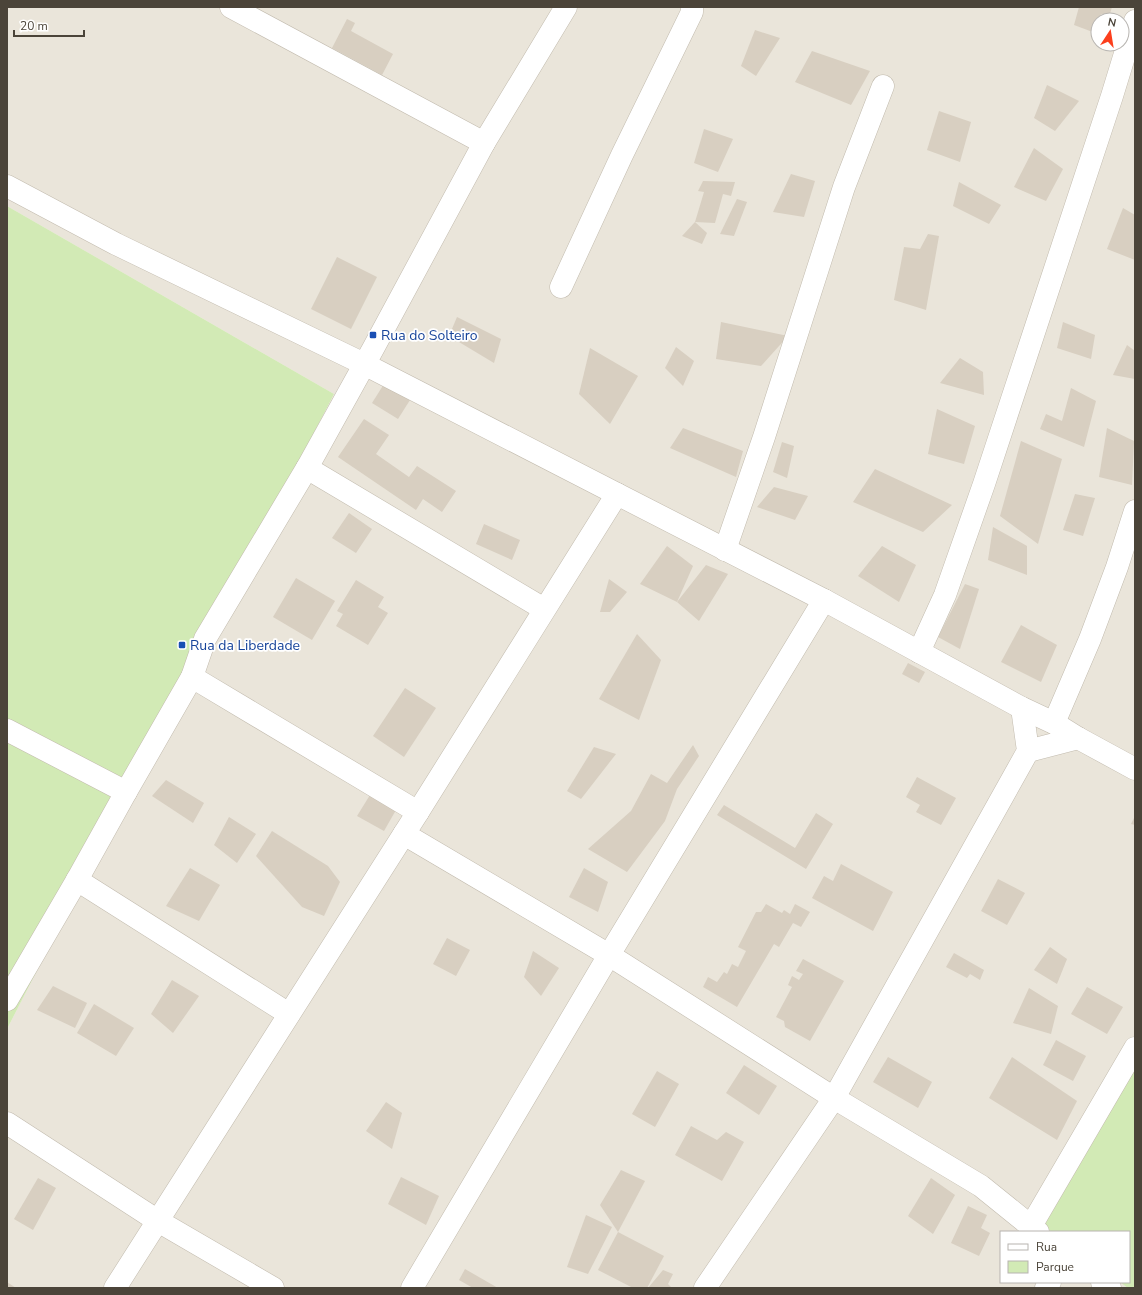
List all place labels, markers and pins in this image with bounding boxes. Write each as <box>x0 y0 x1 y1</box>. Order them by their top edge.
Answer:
place label: Rua do Solteiro <box>381 326 478 345</box>
marker: Rua do Solteiro <box>368 330 378 340</box>
place label: Rua da Liberdade <box>190 636 300 655</box>
marker: Rua da Liberdade <box>177 640 187 650</box>

